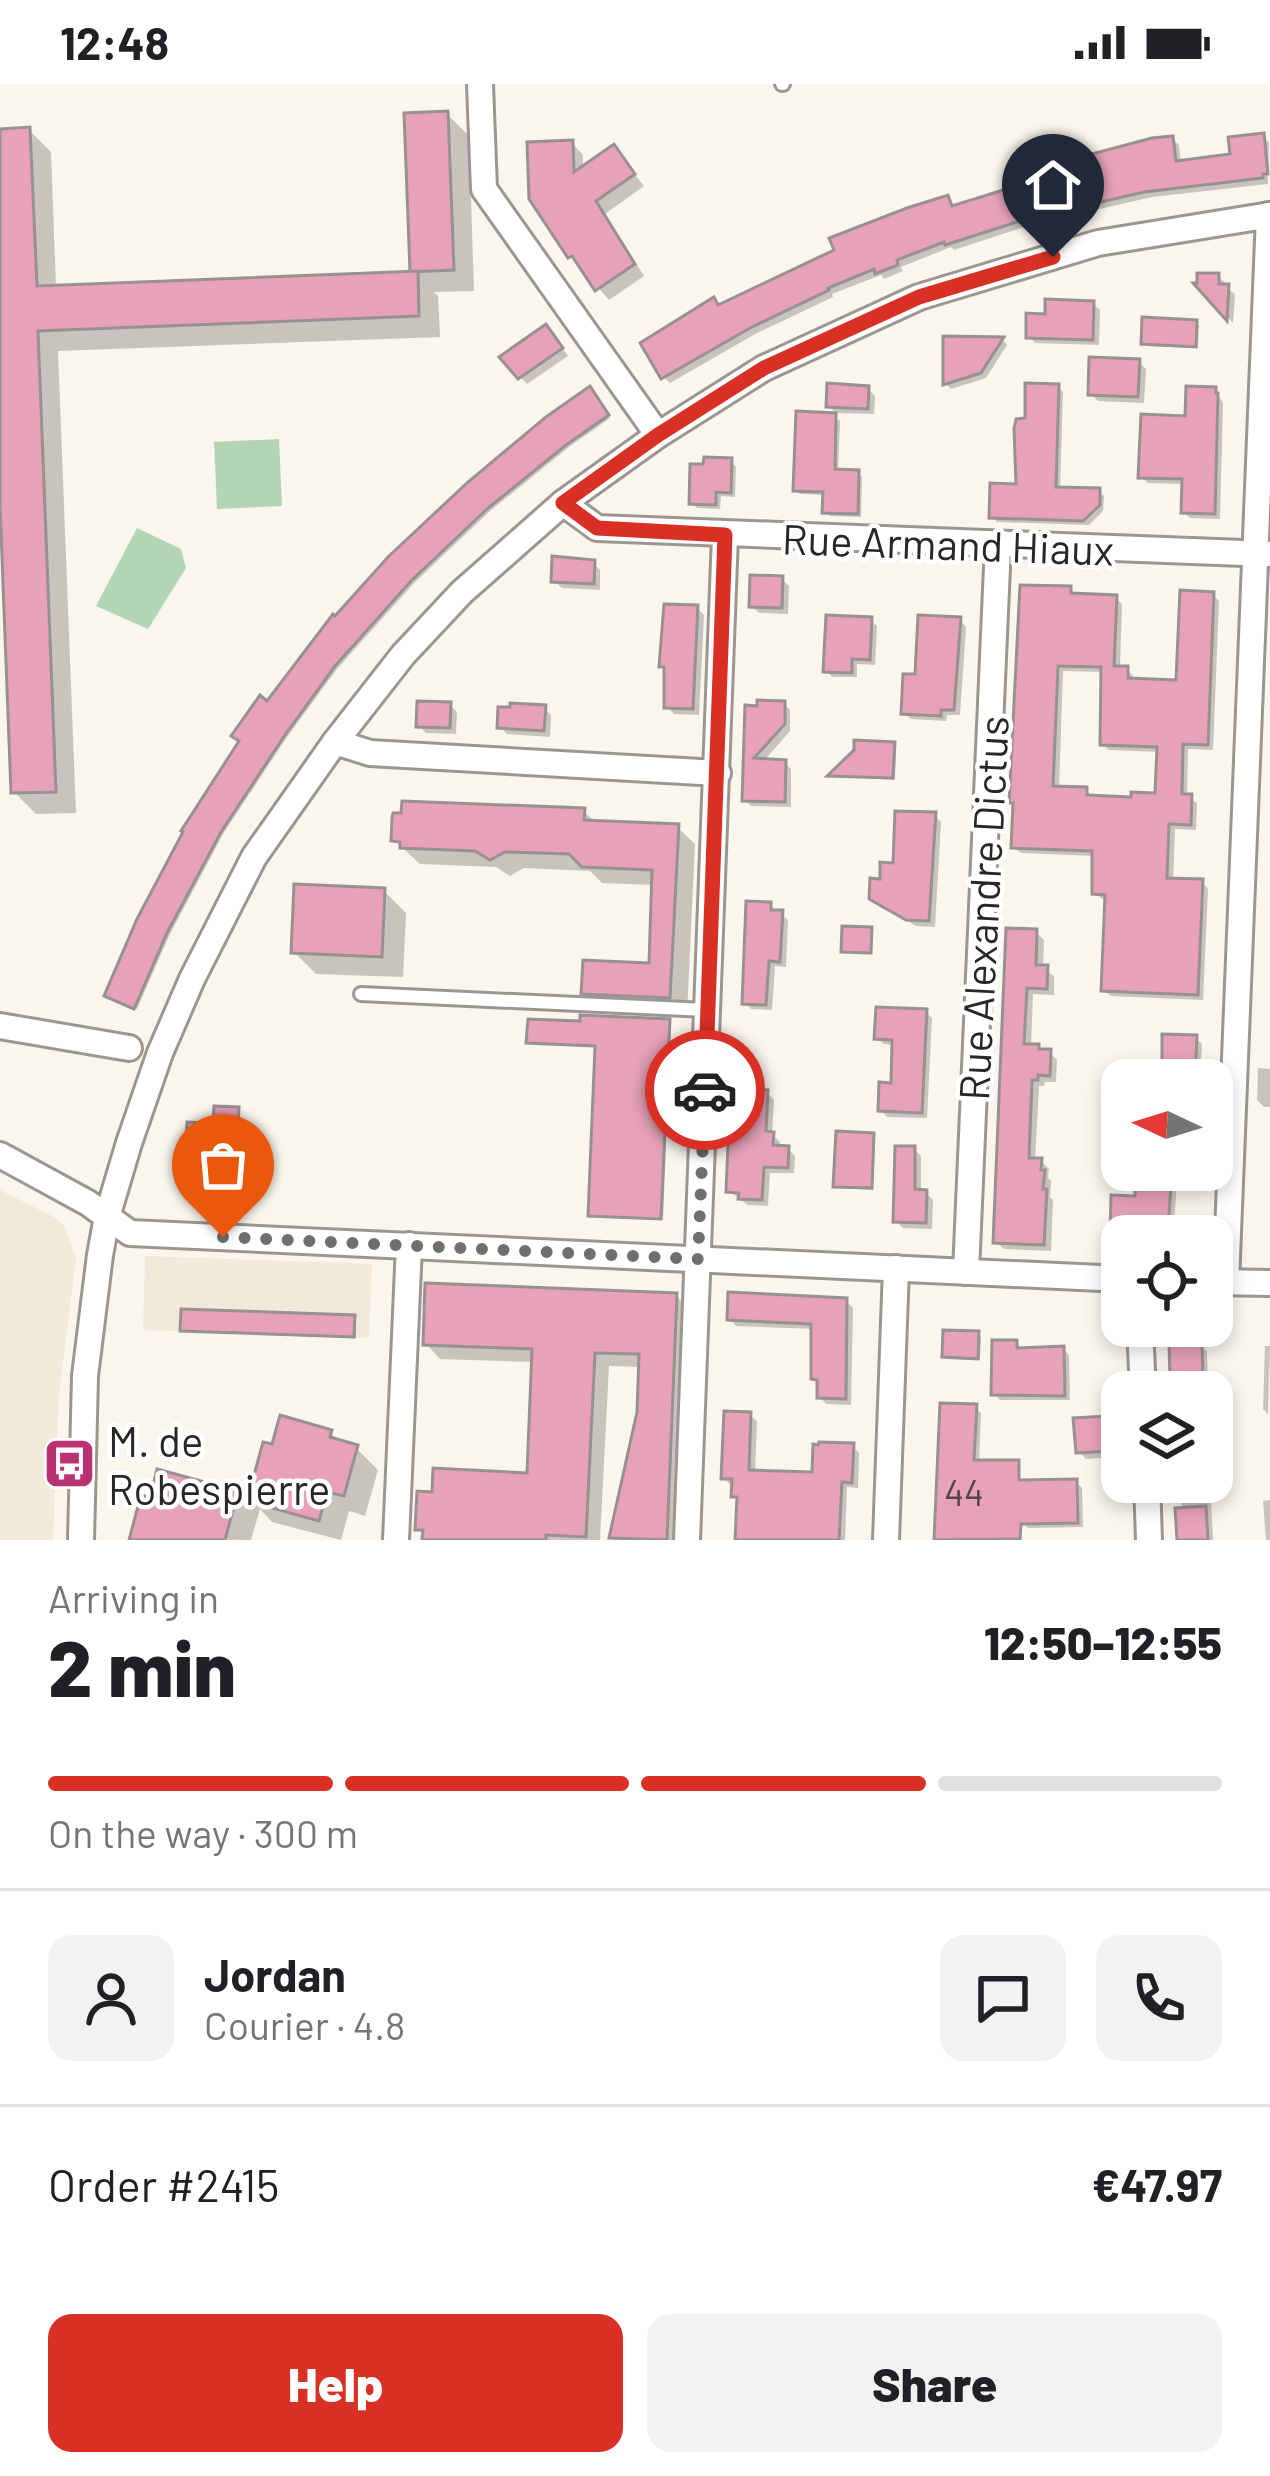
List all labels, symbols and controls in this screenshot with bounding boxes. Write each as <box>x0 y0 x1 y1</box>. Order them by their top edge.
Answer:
text: 12:48 <box>60 15 169 69</box>
pin <box>1002 134 1104 257</box>
icon: home <box>1020 152 1086 218</box>
street label: Rue Armand Hiaux <box>781 512 1115 574</box>
street label: Rue Alexandre Dictus <box>947 714 1017 1102</box>
courier <box>645 1030 765 1150</box>
icon: car <box>672 1057 738 1123</box>
north arrow <box>1101 1059 1233 1191</box>
map controls <box>1101 1059 1233 1503</box>
pin <box>172 1114 274 1237</box>
icon: bag <box>190 1132 256 1198</box>
button: locate <box>1101 1215 1233 1347</box>
button: layers <box>1101 1371 1233 1503</box>
place label: M. de Robespierre <box>108 1415 330 1514</box>
bus stop icon: M. de Robespierre <box>41 1436 97 1492</box>
house number: 44 <box>944 1470 984 1513</box>
text: Arriving in <box>48 1574 219 1621</box>
text: 12:50–12:55 <box>984 1615 1222 1669</box>
text: 2 min <box>48 1619 236 1713</box>
text: On the way · 300 m <box>48 1809 358 1856</box>
button: person <box>48 1935 174 2061</box>
button: chat <box>940 1935 1066 2061</box>
button: phone <box>1096 1935 1222 2061</box>
text: Jordan <box>204 1947 346 2001</box>
text: Courier · 4.8 <box>204 2001 405 2048</box>
text: Order #2415 <box>48 2157 279 2211</box>
text: €47.97 <box>1092 2157 1222 2211</box>
button: Help <box>48 2314 623 2452</box>
button: Share <box>647 2314 1222 2452</box>

